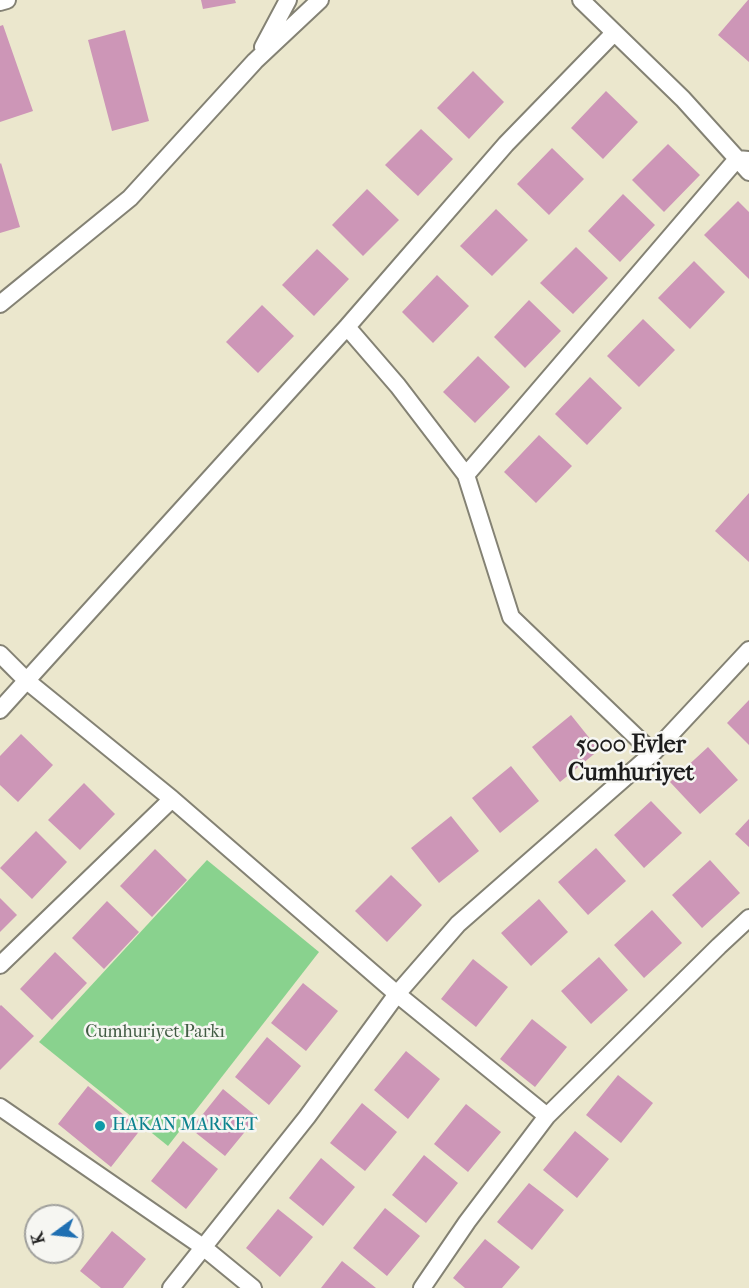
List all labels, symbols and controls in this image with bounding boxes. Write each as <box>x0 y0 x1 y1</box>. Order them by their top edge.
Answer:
district label: 5000 Evler Cumhuriyet <box>568 732 694 788</box>
park label: Cumhuriyet Parkı <box>85 1022 225 1044</box>
place label: HAKAN MARKET <box>112 1115 258 1137</box>
marker: HAKAN MARKET <box>93 1119 107 1133</box>
north arrow <box>24 1204 84 1264</box>
text: K <box>27 1230 49 1246</box>

